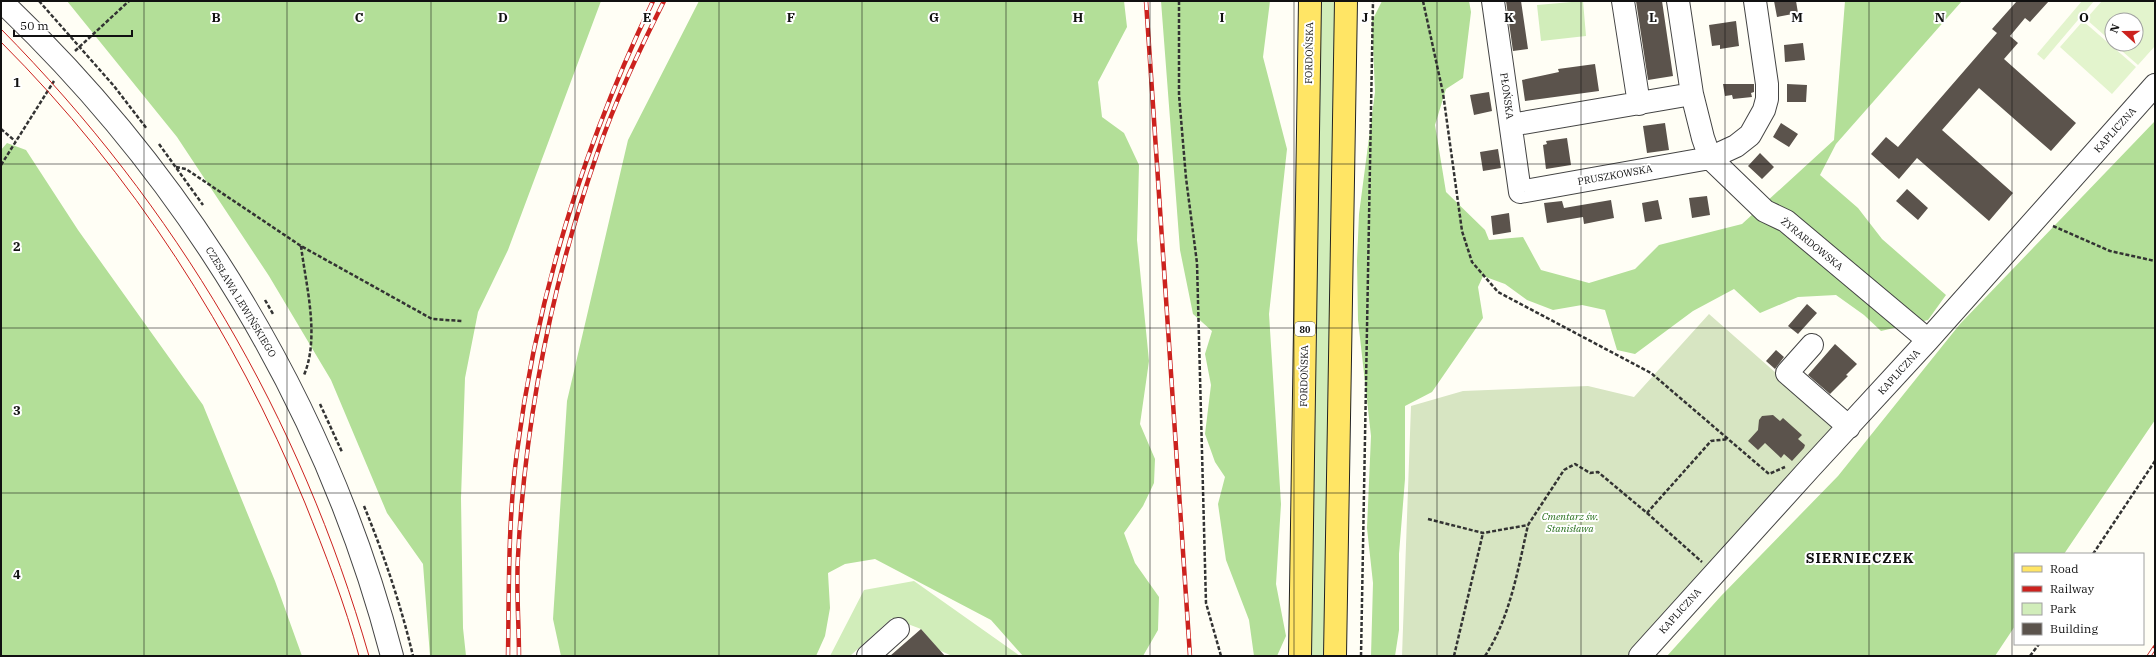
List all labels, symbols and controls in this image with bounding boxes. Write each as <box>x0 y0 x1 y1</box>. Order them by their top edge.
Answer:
text: B <box>211 9 221 26</box>
text: C <box>355 9 364 26</box>
text: D <box>498 9 508 26</box>
text: E <box>643 9 651 26</box>
text: F <box>787 9 795 26</box>
text: G <box>929 9 939 26</box>
text: H <box>1073 9 1084 26</box>
text: I <box>1220 9 1225 26</box>
text: J <box>1362 9 1369 26</box>
text: K <box>1504 9 1514 26</box>
text: L <box>1649 9 1657 26</box>
text: M <box>1791 9 1803 26</box>
text: N <box>1935 9 1945 26</box>
text: O <box>2079 9 2089 26</box>
scale bar <box>14 12 132 38</box>
north arrow <box>2104 12 2144 52</box>
text: 50 m <box>20 18 49 33</box>
street label: FORDOŃSKA <box>1302 22 1316 84</box>
text: N <box>2107 22 2123 35</box>
street label: PŁOŃSKA <box>1497 72 1517 120</box>
text: 1 <box>13 74 21 91</box>
street label: KAPLICZNA <box>2091 104 2139 155</box>
street label: PRUSZKOWSKA <box>1577 162 1654 188</box>
street label: ŻYRARDOWSKA <box>1778 215 1846 273</box>
text: 2 <box>13 238 21 255</box>
street label: CZESŁAWA LEWIŃSKIEGO <box>203 244 279 360</box>
road number: 80 <box>1295 322 1315 336</box>
street label: FORDOŃSKA <box>1297 345 1311 407</box>
street label: KAPLICZNA <box>1875 346 1923 397</box>
text: 3 <box>13 402 21 419</box>
park label: Cmentarz św. Stanisława <box>1542 510 1598 535</box>
district label: SIERNIECZEK <box>1806 549 1914 567</box>
legend <box>2014 553 2144 645</box>
text: Road <box>2050 561 2079 576</box>
text: 4 <box>13 566 21 583</box>
text: Railway <box>2050 581 2095 596</box>
street label: KAPLICZNA <box>1656 585 1704 636</box>
text: Park <box>2050 601 2076 616</box>
text: Building <box>2050 621 2098 636</box>

